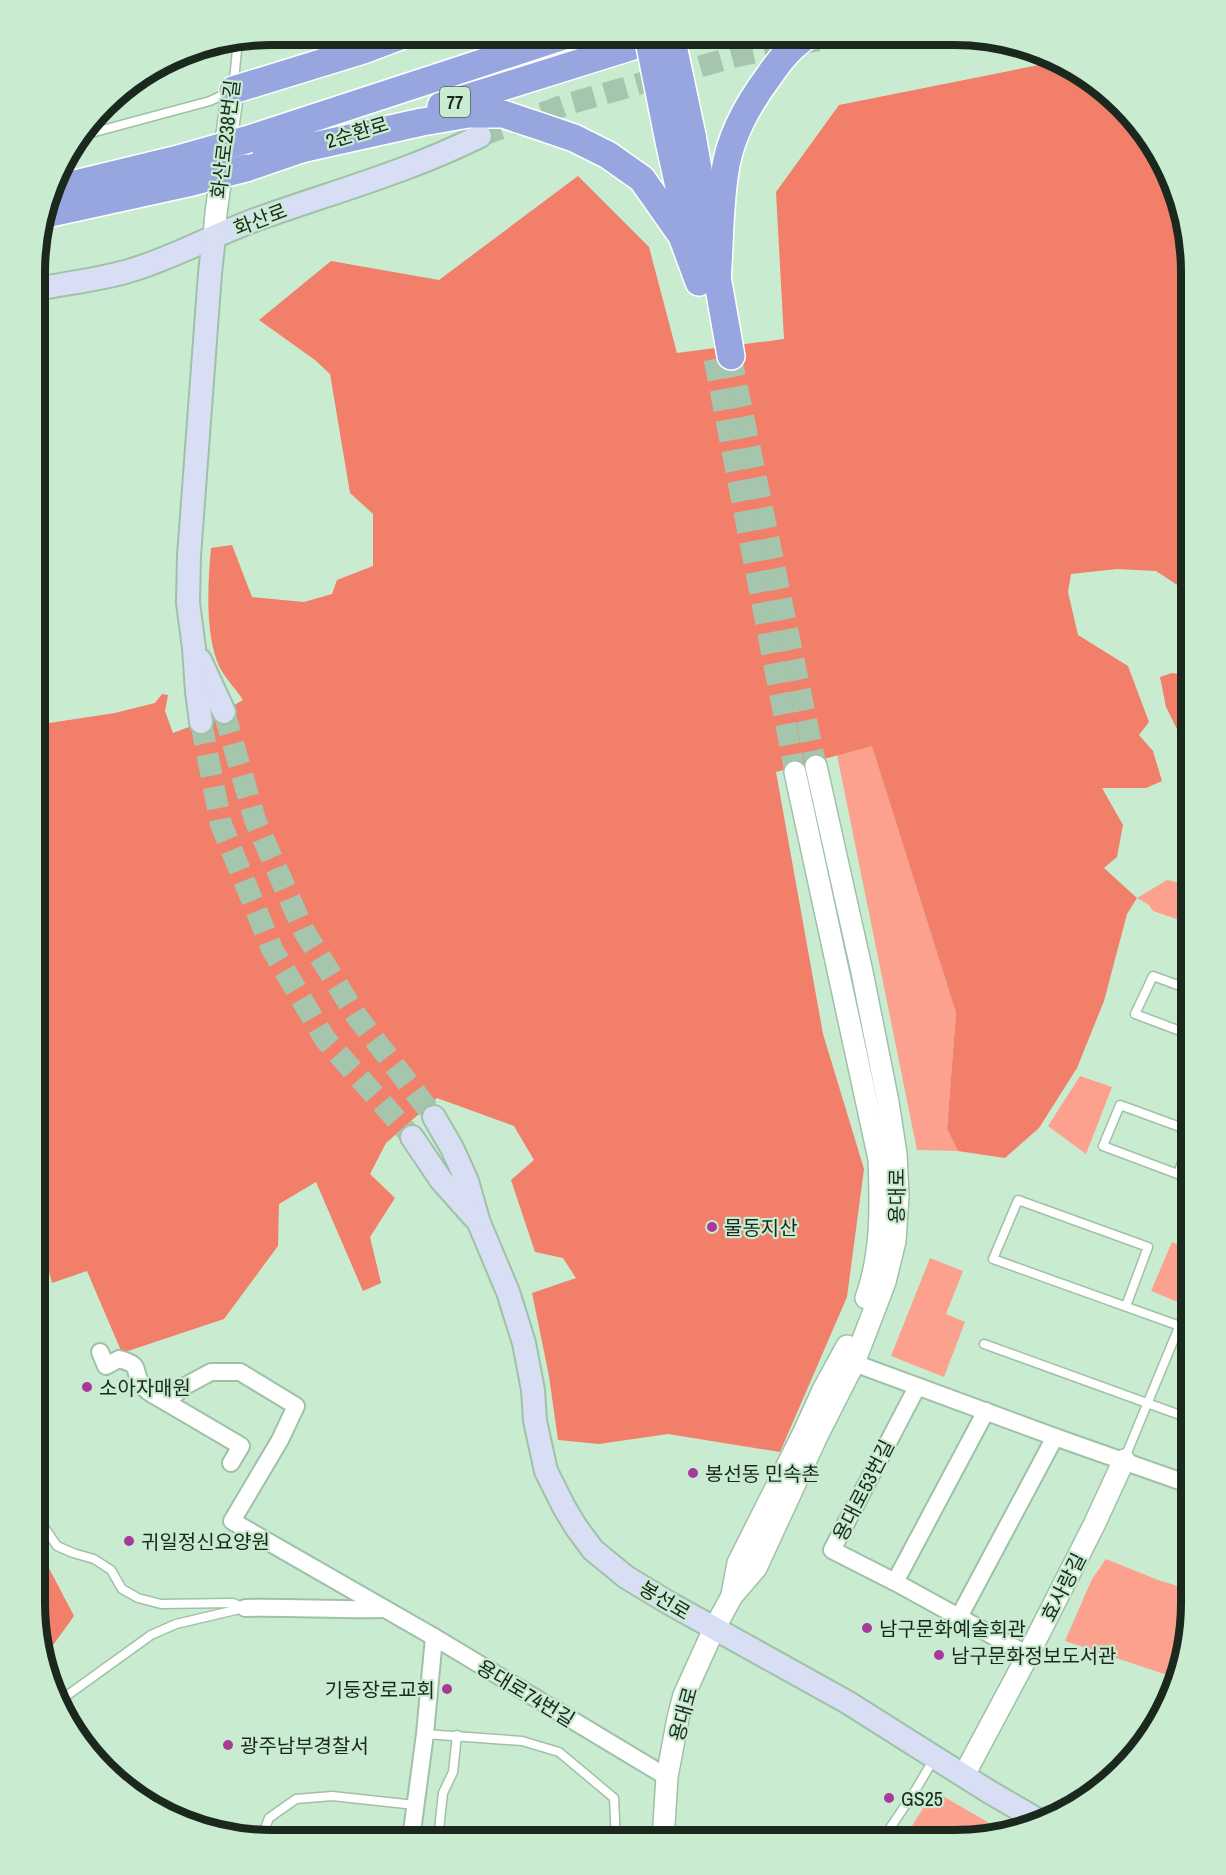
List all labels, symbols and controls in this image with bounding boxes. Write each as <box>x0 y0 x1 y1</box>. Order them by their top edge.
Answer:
street label: 화산로238번길 <box>204 78 246 200</box>
road number: 77 <box>440 87 470 117</box>
street label: 2순환로 <box>322 110 392 154</box>
street label: 화산로 <box>229 197 291 241</box>
street label: 용대로 <box>883 1168 910 1224</box>
place label: 물동지산 <box>724 1214 798 1241</box>
marker: 물동지산 <box>705 1220 719 1234</box>
place label: 소아자매원 <box>99 1374 191 1401</box>
marker: 소아자매원 <box>80 1380 94 1394</box>
street label: 용대로53번길 <box>826 1435 900 1545</box>
place label: 봉선동 민속촌 <box>705 1460 820 1487</box>
marker: 봉선동 민속촌 <box>686 1466 700 1480</box>
place label: 귀일정신요양원 <box>141 1528 270 1555</box>
marker: 귀일정신요양원 <box>122 1534 136 1548</box>
street label: 효사랑길 <box>1034 1548 1092 1626</box>
street label: 봉선로 <box>634 1574 696 1626</box>
place label: 남구문화예술회관 <box>879 1615 1026 1642</box>
marker: 남구문화예술회관 <box>860 1621 874 1635</box>
place label: 남구문화정보도서관 <box>951 1642 1117 1669</box>
marker: 남구문화정보도서관 <box>932 1648 946 1662</box>
street label: 용대로74번길 <box>472 1653 580 1733</box>
place label: 기둥장로교회 <box>325 1676 435 1703</box>
marker: 기둥장로교회 <box>440 1682 454 1696</box>
street label: 용대로 <box>663 1684 703 1744</box>
place label: 광주남부경찰서 <box>240 1732 369 1759</box>
marker: 광주남부경찰서 <box>221 1738 235 1752</box>
place label: GS25 <box>901 1785 943 1812</box>
marker: GS25 <box>882 1791 896 1805</box>

